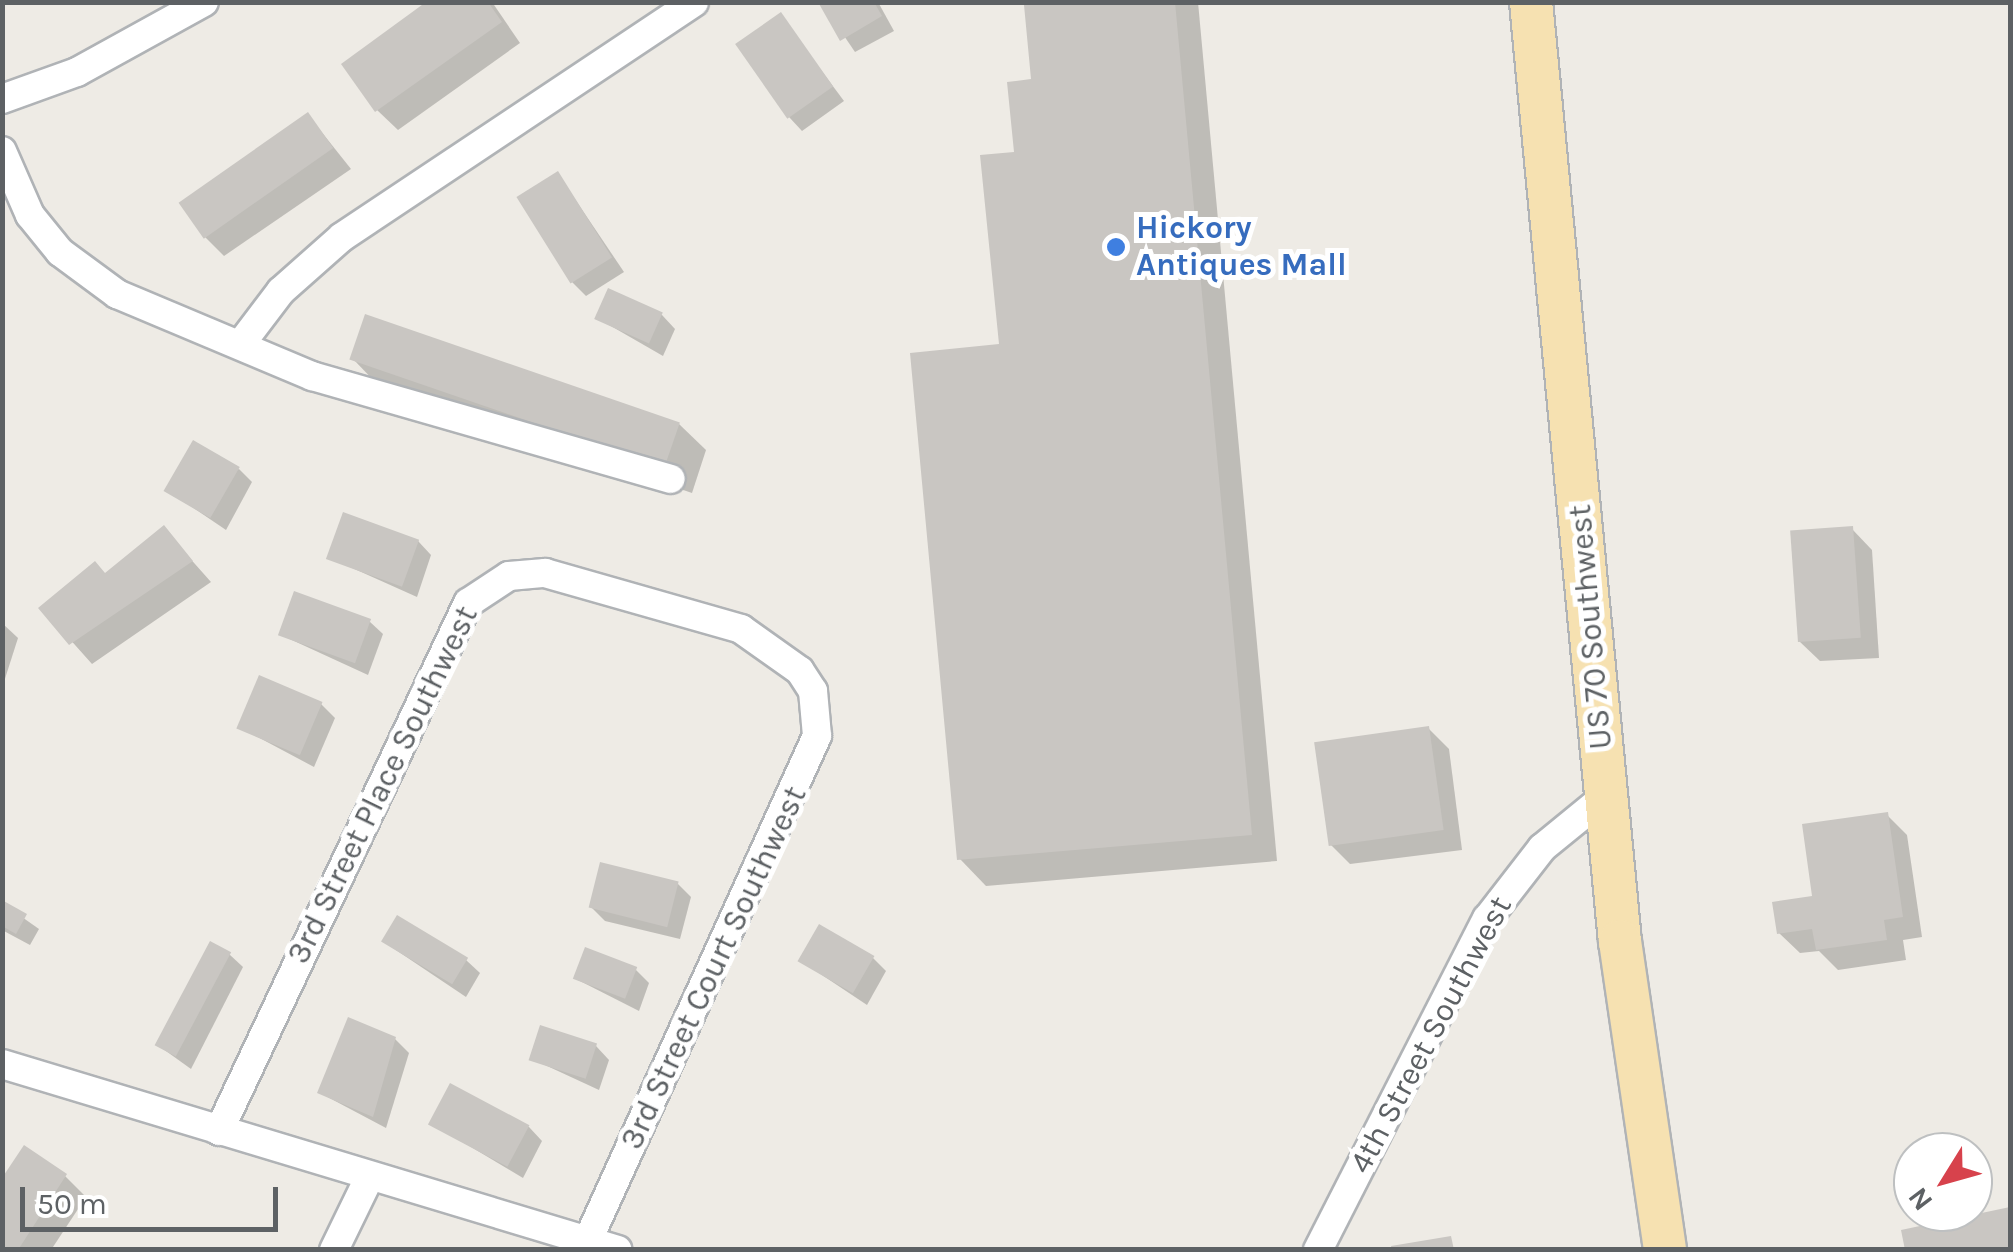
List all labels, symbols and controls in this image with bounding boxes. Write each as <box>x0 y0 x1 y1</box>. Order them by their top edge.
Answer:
place label: Hickory Antiques Mall <box>1136 210 1347 285</box>
marker: Hickory Antiques Mall <box>1105 236 1127 258</box>
street label: US 70 Southwest <box>1561 503 1621 751</box>
street label: 3rd Street Place Southwest <box>280 600 486 970</box>
street label: 3rd Street Court Southwest <box>613 780 815 1156</box>
street label: 4th Street Southwest <box>1342 890 1520 1180</box>
north arrow <box>1893 1132 1993 1232</box>
scale bar <box>25 1167 282 1229</box>
text: N <box>1901 1181 1939 1217</box>
text: 50 m <box>37 1186 107 1222</box>

